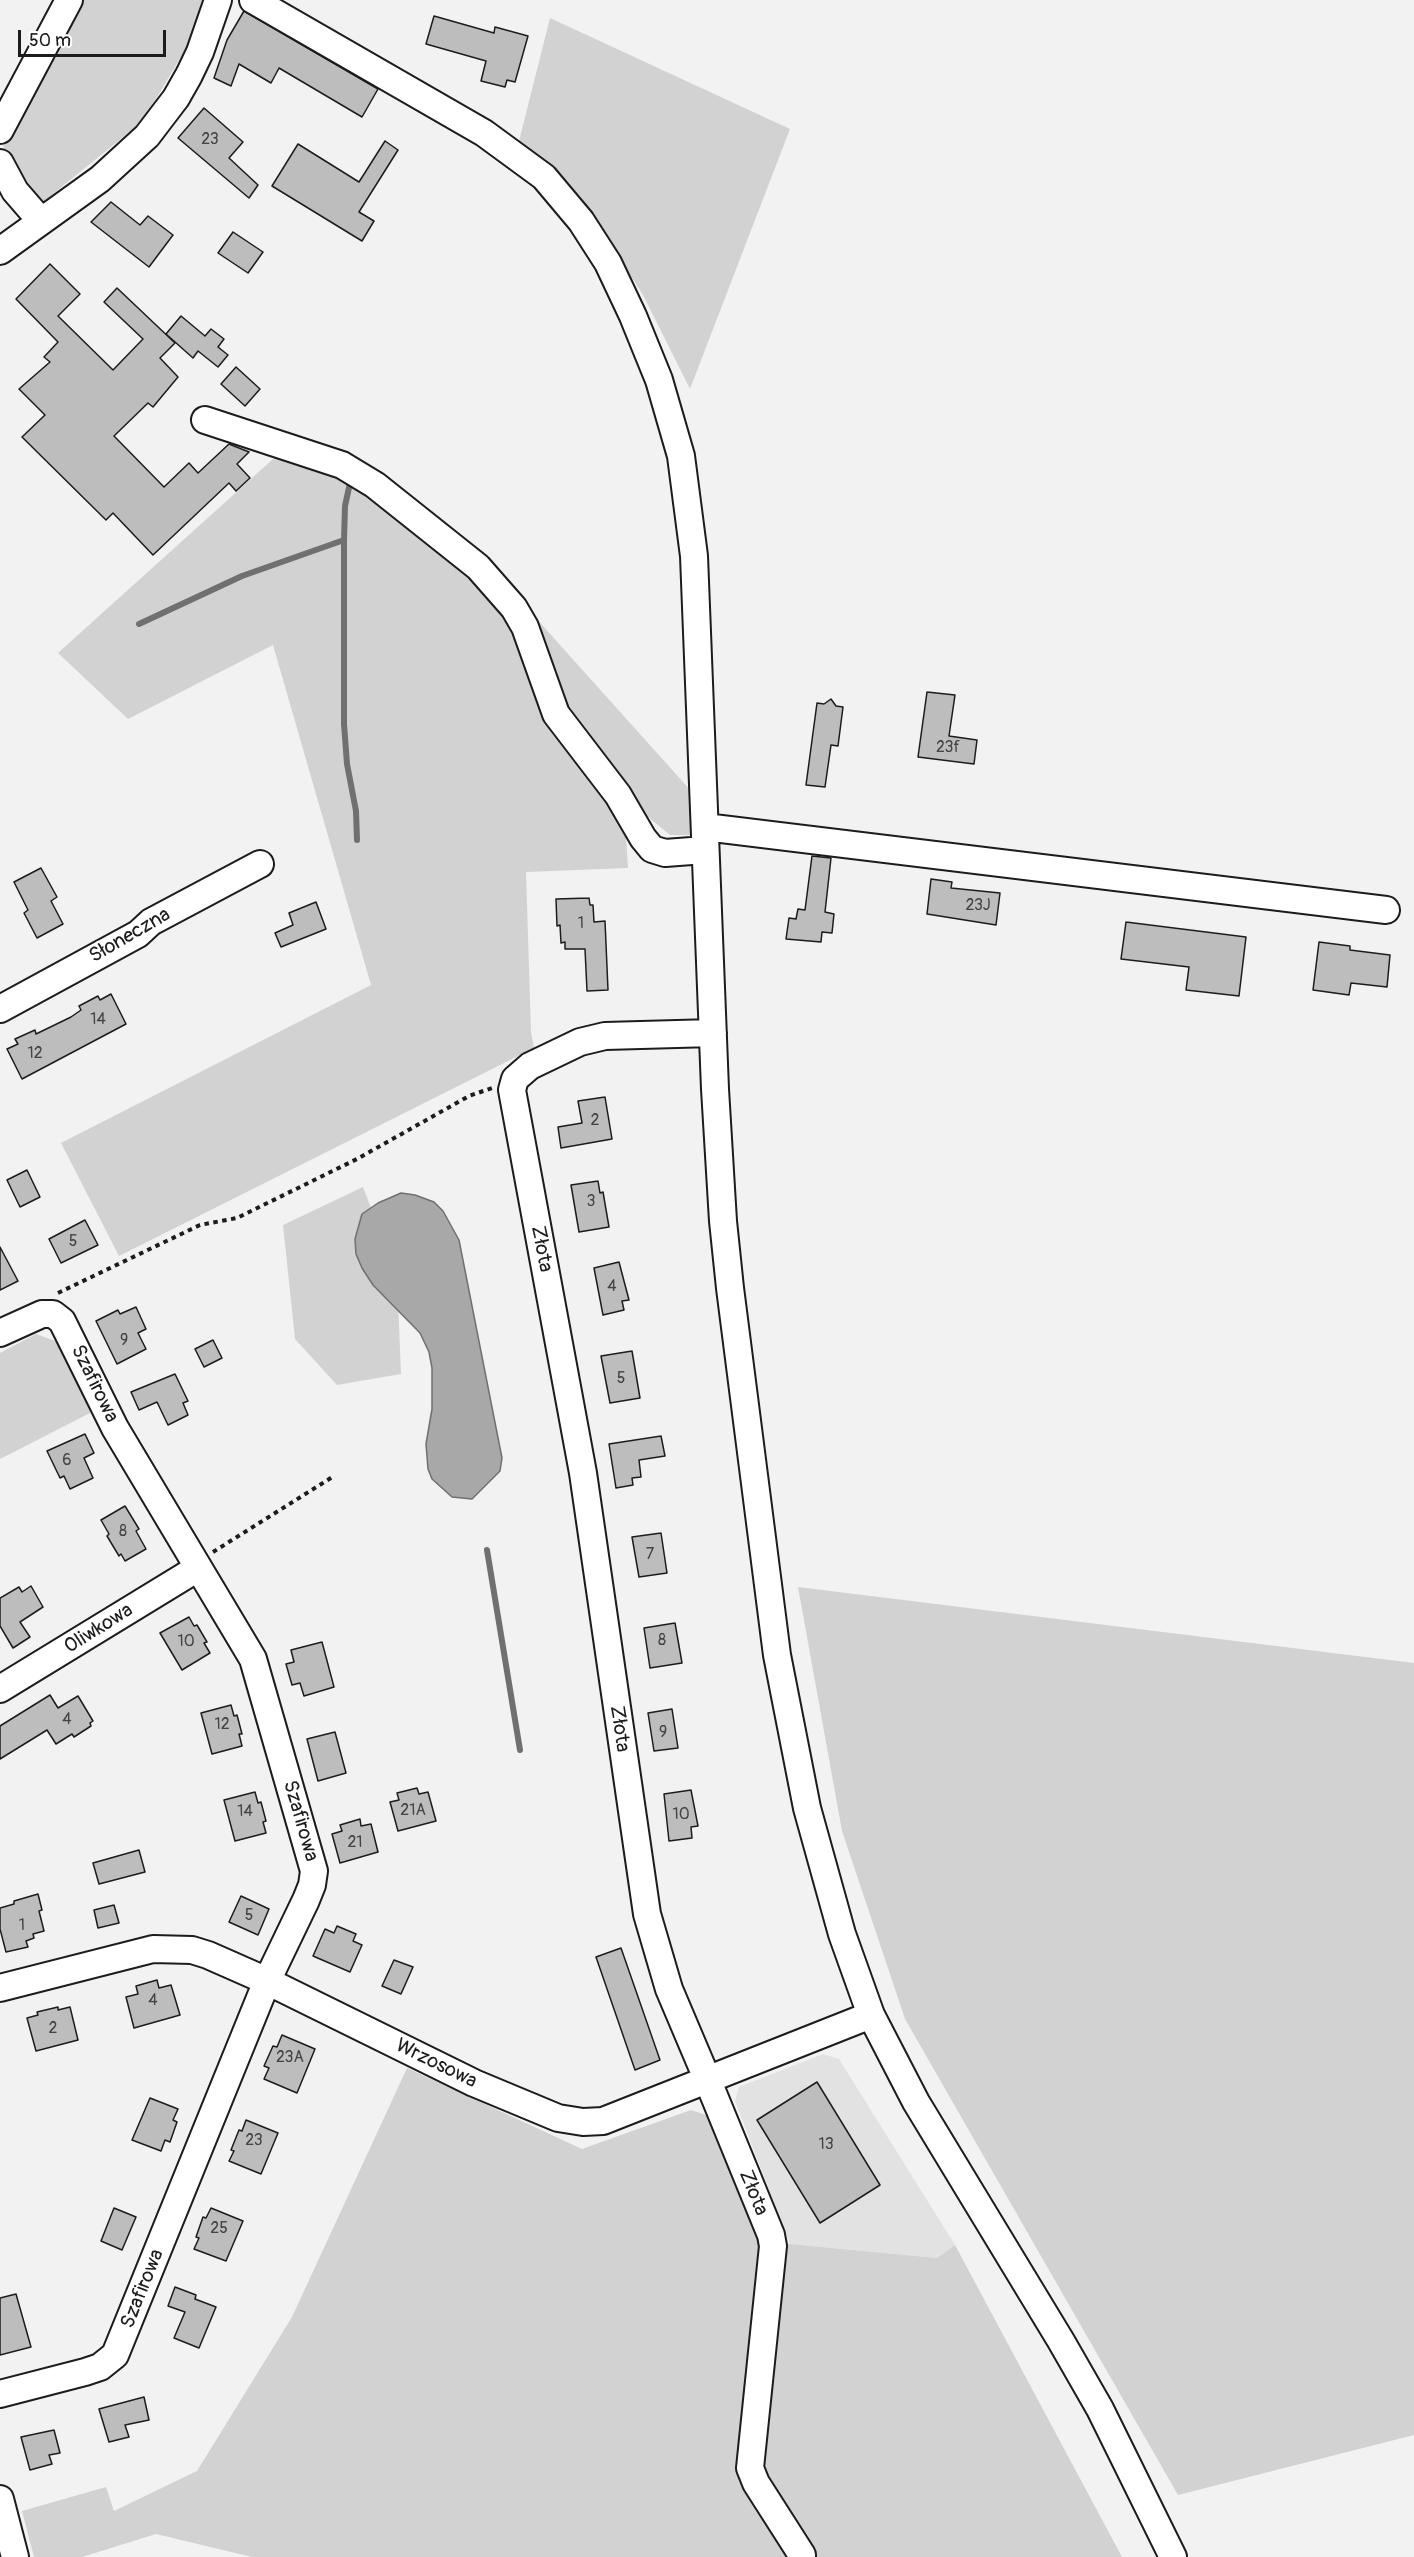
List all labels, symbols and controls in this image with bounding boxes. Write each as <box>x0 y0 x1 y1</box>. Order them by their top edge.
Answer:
scale bar <box>21 18 170 56</box>
text: 50 m <box>29 29 71 52</box>
house number: 23 <box>201 130 219 150</box>
house number: 23f <box>936 738 960 758</box>
house number: 23J <box>965 896 991 916</box>
street label: Słoneczna <box>85 903 175 969</box>
house number: 1 <box>578 914 584 934</box>
house number: 14 <box>90 1010 106 1030</box>
house number: 12 <box>27 1044 43 1064</box>
house number: 2 <box>591 1111 599 1131</box>
house number: 3 <box>587 1192 595 1212</box>
street label: Złota <box>525 1224 557 1274</box>
house number: 5 <box>69 1232 77 1252</box>
house number: 4 <box>607 1277 617 1297</box>
house number: 9 <box>120 1331 128 1351</box>
street label: Szafirowa <box>65 1341 123 1427</box>
house number: 5 <box>617 1369 625 1389</box>
house number: 6 <box>62 1451 72 1471</box>
house number: 8 <box>119 1522 127 1542</box>
house number: 7 <box>646 1545 654 1565</box>
street label: Oliwkowa <box>60 1599 138 1659</box>
house number: 8 <box>658 1631 666 1651</box>
house number: 10 <box>177 1632 195 1652</box>
street label: Złota <box>604 1704 634 1754</box>
house number: 4 <box>62 1710 72 1730</box>
house number: 12 <box>214 1715 230 1735</box>
house number: 9 <box>659 1723 667 1743</box>
street label: Szafirowa <box>277 1778 323 1864</box>
house number: 21A <box>400 1801 426 1821</box>
house number: 14 <box>237 1802 253 1822</box>
house number: 10 <box>672 1805 690 1825</box>
house number: 21 <box>347 1833 363 1853</box>
house number: 5 <box>245 1906 253 1926</box>
house number: 1 <box>19 1916 25 1936</box>
house number: 4 <box>148 1991 158 2011</box>
house number: 2 <box>49 2019 57 2039</box>
street label: Wrzosowa <box>391 2034 481 2094</box>
house number: 23A <box>276 2048 304 2068</box>
house number: 23 <box>245 2131 263 2151</box>
house number: 13 <box>818 2135 834 2155</box>
street label: Złota <box>733 2167 773 2219</box>
house number: 25 <box>210 2219 228 2239</box>
street label: Szafirowa <box>116 2246 170 2332</box>

